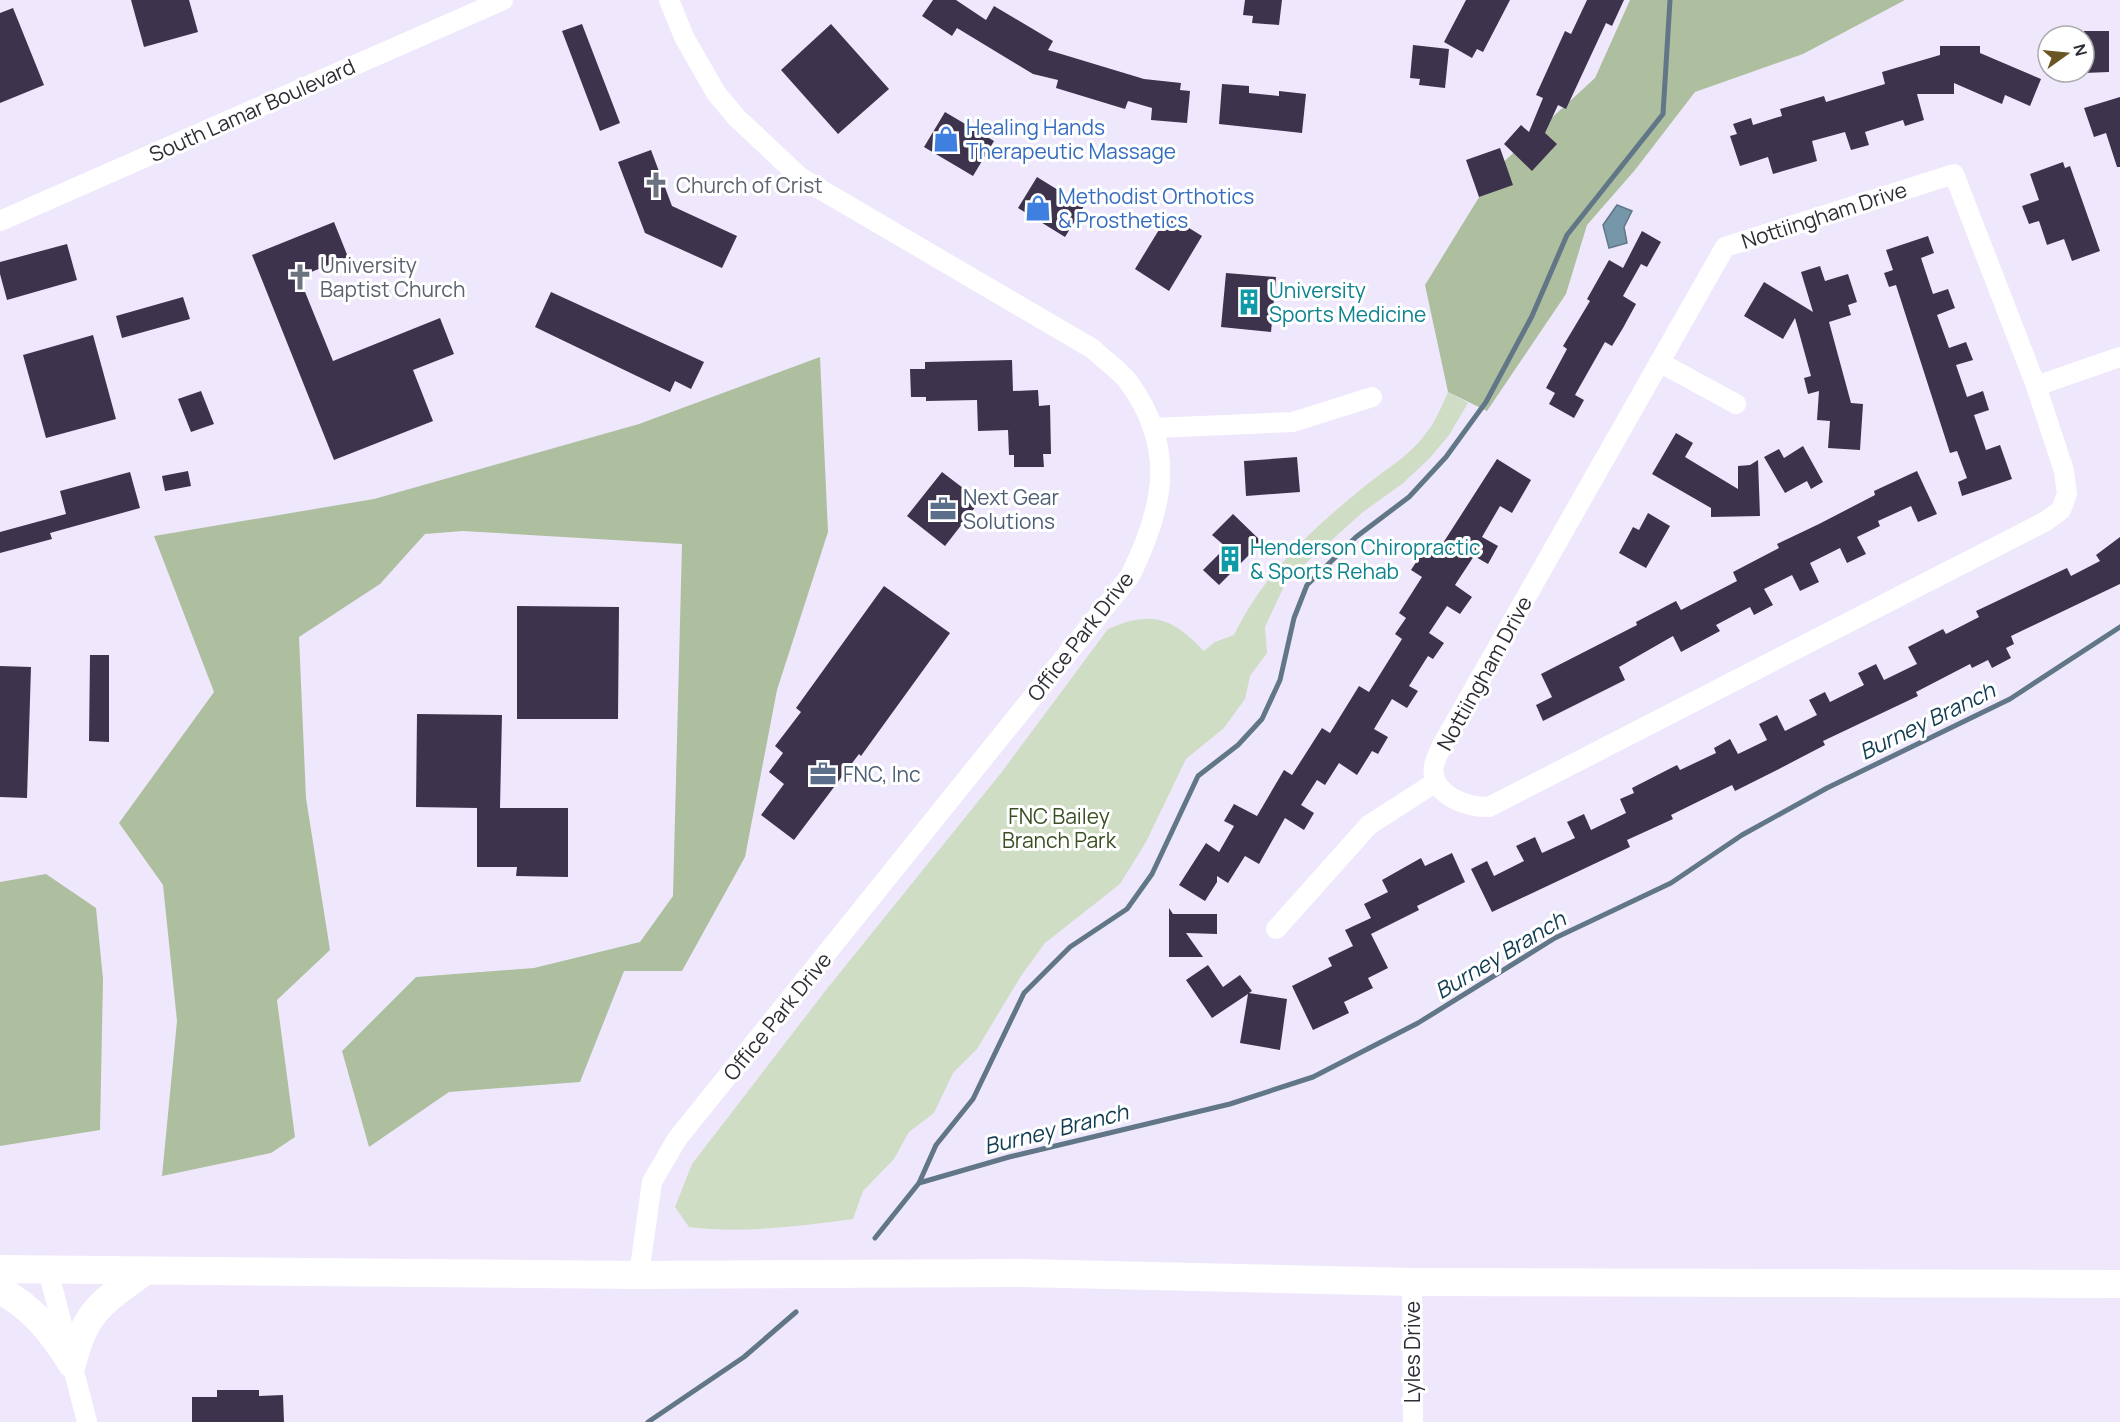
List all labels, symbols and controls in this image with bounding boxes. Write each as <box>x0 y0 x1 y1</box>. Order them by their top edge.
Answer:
north arrow <box>2036 24 2096 84</box>
text: N <box>2068 42 2093 59</box>
street label: South Lamar Boulevard <box>145 52 359 168</box>
place label: Healing Hands Therapeutic Massage <box>966 113 1176 165</box>
shop icon: Healing Hands Therapeutic Massage <box>931 124 961 154</box>
church icon: Church of Crist <box>641 170 671 200</box>
place label: Church of Crist <box>676 171 823 199</box>
street label: Nottiingham Drive <box>1738 175 1910 255</box>
place label: Methodist Orthotics & Prosthetics <box>1058 182 1254 234</box>
shop icon: Methodist Orthotics & Prosthetics <box>1023 193 1053 223</box>
place label: University Baptist Church <box>320 251 465 303</box>
church icon: University Baptist Church <box>285 262 315 292</box>
place label: University Sports Medicine <box>1269 276 1426 328</box>
building icon: University Sports Medicine <box>1234 287 1264 317</box>
place label: Next Gear Solutions <box>963 483 1059 535</box>
office icon: Next Gear Solutions <box>928 494 958 524</box>
place label: Henderson Chiropractic & Sports Rehab <box>1250 533 1481 585</box>
building icon: Henderson Chiropractic & Sports Rehab <box>1215 544 1245 574</box>
street label: Office Park Drive <box>1021 565 1139 707</box>
street label: Nottiingham Drive <box>1430 591 1538 755</box>
water label: Burney Branch <box>1854 675 2001 767</box>
office icon: FNC, Inc <box>808 759 838 789</box>
place label: FNC, Inc <box>843 760 921 788</box>
park label: FNC Bailey Branch Park <box>1002 802 1117 854</box>
water label: Burney Branch <box>1429 904 1572 1006</box>
street label: Office Park Drive <box>717 946 837 1086</box>
water label: Burney Branch <box>981 1096 1132 1161</box>
street label: Lyles Drive <box>1398 1301 1426 1403</box>

